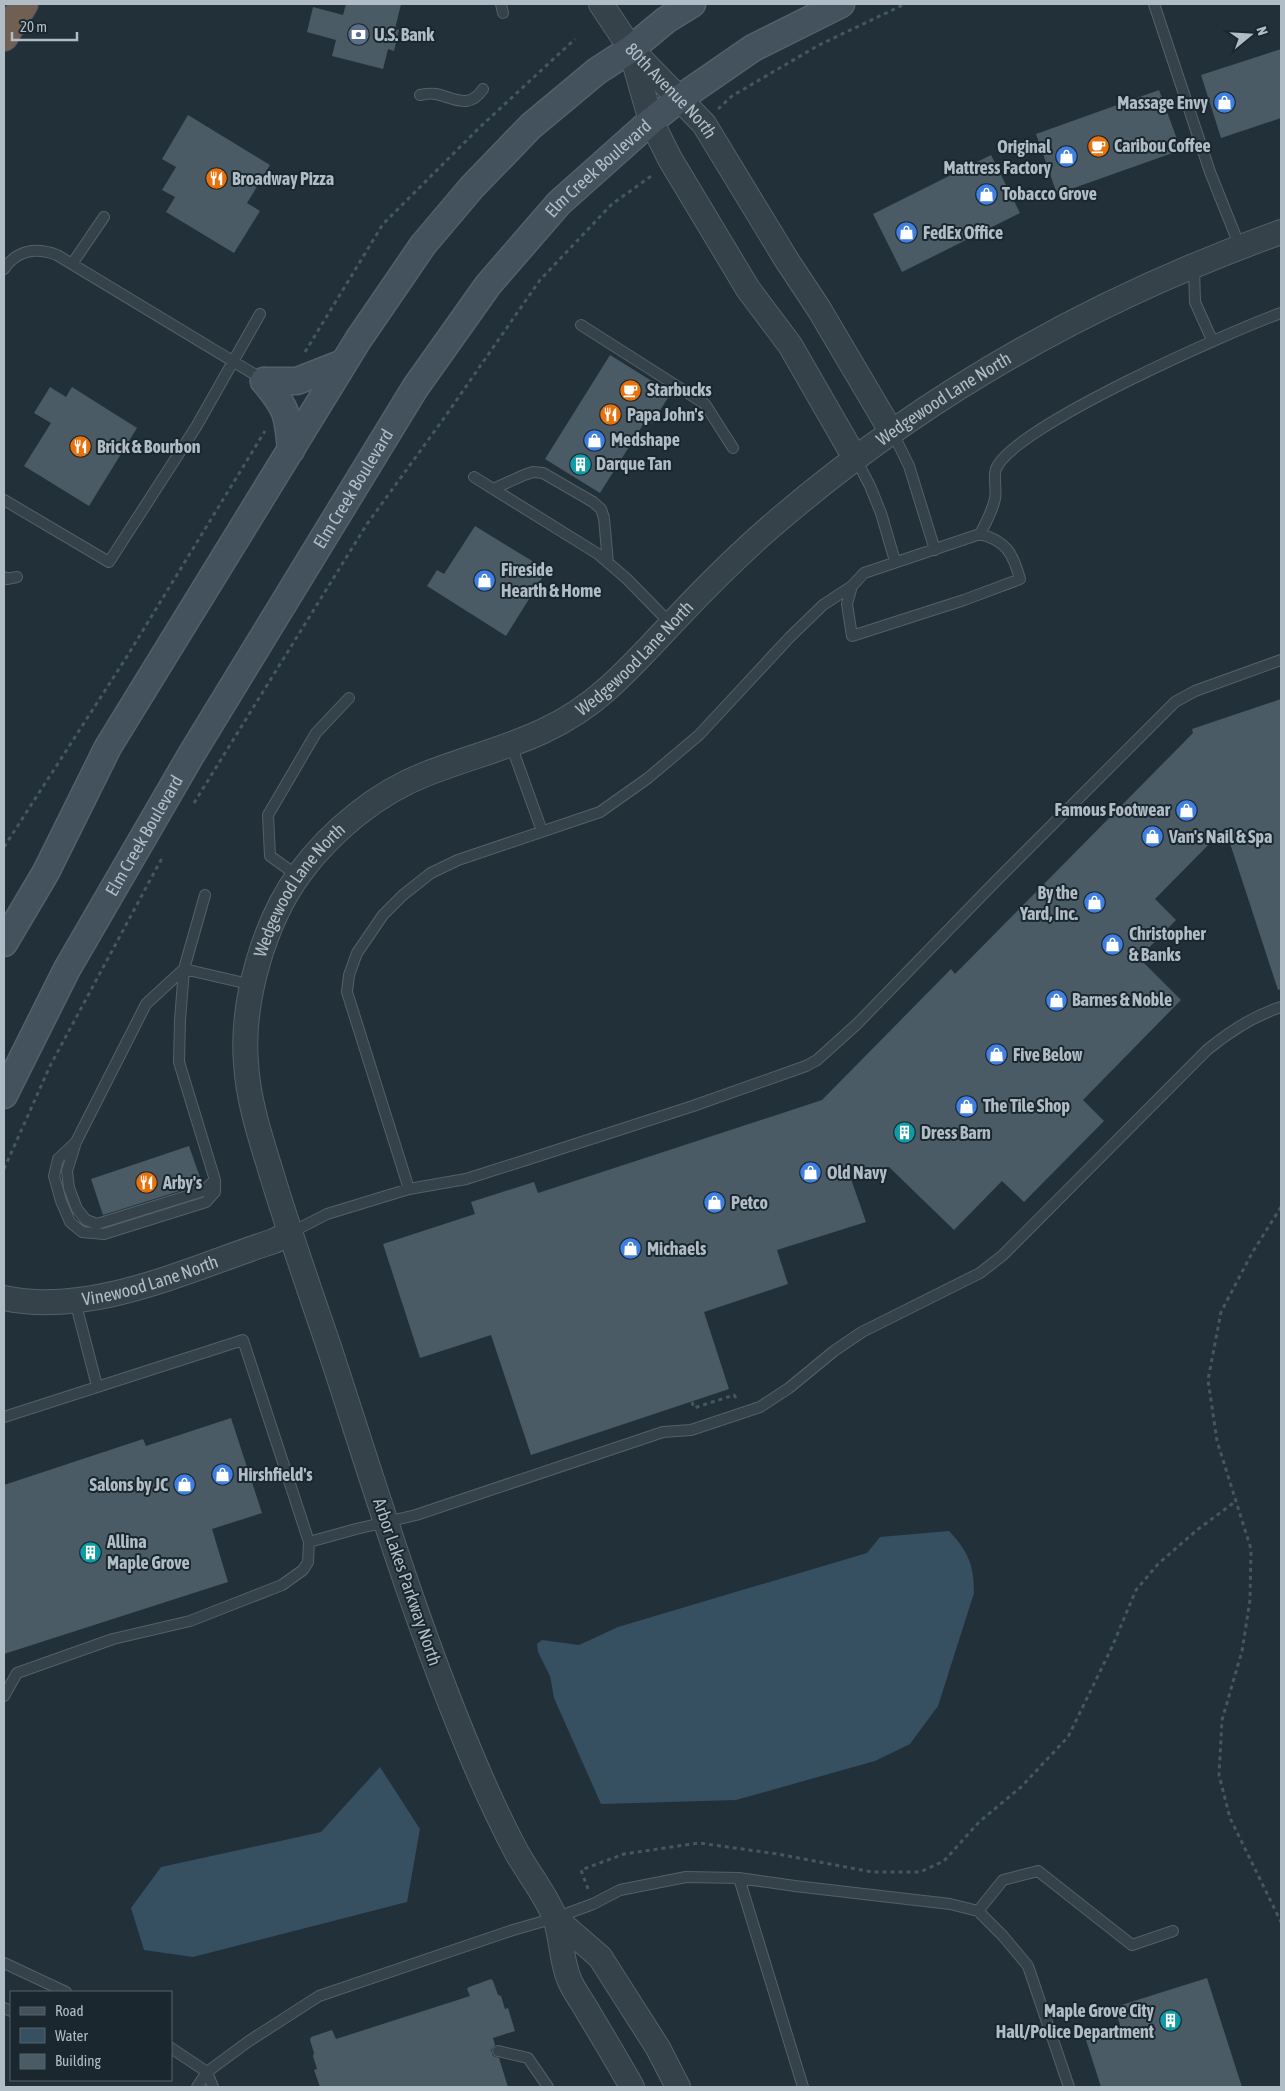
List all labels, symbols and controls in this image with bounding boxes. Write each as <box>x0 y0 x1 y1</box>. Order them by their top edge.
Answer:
scale bar <box>12 10 78 42</box>
north arrow <box>1225 10 1275 60</box>
text: 20 m <box>20 18 47 35</box>
bank icon: U.S. Bank <box>346 23 370 47</box>
place label: U.S. Bank <box>374 24 435 45</box>
text: N <box>1253 25 1271 37</box>
street label: 80th Avenue North <box>621 38 721 142</box>
shop icon: Massage Envy <box>1212 91 1236 115</box>
place label: Massage Envy <box>1117 92 1209 113</box>
street label: Elm Creek Boulevard <box>540 115 655 221</box>
cafe icon: Caribou Coffee <box>1086 134 1110 158</box>
place label: Caribou Coffee <box>1114 135 1211 156</box>
place label: Original Mattress Factory <box>943 136 1052 178</box>
shop icon: Original Mattress Factory <box>1055 145 1079 169</box>
restaurant icon: Broadway Pizza <box>204 167 228 191</box>
place label: Broadway Pizza <box>232 168 334 189</box>
shop icon: Tobacco Grove <box>974 182 998 206</box>
place label: Tobacco Grove <box>1002 183 1097 204</box>
shop icon: FedEx Office <box>895 221 919 245</box>
place label: FedEx Office <box>923 222 1003 243</box>
street label: Wedgewood Lane North <box>872 348 1015 450</box>
cafe icon: Starbucks <box>619 378 643 402</box>
place label: Starbucks <box>647 379 712 400</box>
restaurant icon: Papa John's <box>599 403 623 427</box>
place label: Papa John's <box>627 404 704 425</box>
street label: Elm Creek Boulevard <box>309 425 397 552</box>
shop icon: Medshape <box>583 428 607 452</box>
place label: Medshape <box>611 429 680 450</box>
restaurant icon: Brick & Bourbon <box>69 435 93 459</box>
place label: Brick & Bourbon <box>97 436 201 457</box>
building icon: Darque Tan <box>568 452 592 476</box>
place label: Darque Tan <box>596 453 672 474</box>
place label: Fireside Hearth & Home <box>501 559 601 601</box>
shop icon: Fireside Hearth & Home <box>473 568 497 592</box>
street label: Wedgewood Lane North <box>572 596 697 720</box>
street label: Elm Creek Boulevard <box>101 771 187 899</box>
shop icon: Famous Footwear <box>1174 798 1198 822</box>
place label: Famous Footwear <box>1054 799 1171 820</box>
street label: Wedgewood Lane North <box>249 819 349 960</box>
shop icon: Van's Nail & Spa <box>1141 825 1165 849</box>
place label: Van's Nail & Spa <box>1168 826 1272 847</box>
place label: By the Yard, Inc. <box>1019 882 1078 924</box>
shop icon: By the Yard, Inc. <box>1082 891 1106 915</box>
place label: Christopher & Banks <box>1129 923 1207 965</box>
shop icon: Christopher & Banks <box>1101 932 1125 956</box>
shop icon: Barnes & Noble <box>1044 988 1068 1012</box>
place label: Barnes & Noble <box>1072 989 1172 1010</box>
shop icon: Five Below <box>985 1043 1009 1067</box>
place label: Five Below <box>1013 1044 1083 1065</box>
shop icon: The Tile Shop <box>955 1094 979 1118</box>
place label: The Tile Shop <box>983 1095 1070 1116</box>
building icon: Dress Barn <box>893 1121 917 1145</box>
place label: Dress Barn <box>921 1122 991 1143</box>
shop icon: Old Navy <box>799 1161 823 1185</box>
place label: Old Navy <box>827 1162 888 1183</box>
restaurant icon: Arby's <box>135 1171 159 1195</box>
place label: Arby's <box>162 1172 203 1193</box>
shop icon: Petco <box>703 1191 727 1215</box>
place label: Petco <box>731 1192 768 1213</box>
shop icon: Michaels <box>619 1237 643 1261</box>
place label: Michaels <box>647 1238 707 1259</box>
street label: Vinewood Lane North <box>80 1251 221 1310</box>
shop icon: Hirshfield's <box>210 1463 234 1487</box>
place label: Hirshfield's <box>238 1464 313 1485</box>
shop icon: Salons by JC <box>172 1473 196 1497</box>
place label: Salons by JC <box>89 1474 168 1495</box>
street label: Arbor Lakes Parkway North <box>369 1495 446 1668</box>
place label: Allina Maple Grove <box>106 1531 190 1573</box>
building icon: Allina Maple Grove <box>79 1540 103 1564</box>
legend <box>10 1991 172 2081</box>
place label: Maple Grove City Hall/Police Department <box>996 2000 1155 2042</box>
text: Road <box>55 2002 84 2019</box>
building icon: Maple Grove City Hall/Police Department <box>1158 2009 1182 2033</box>
text: Water <box>55 2027 88 2044</box>
text: Building <box>55 2052 101 2069</box>

